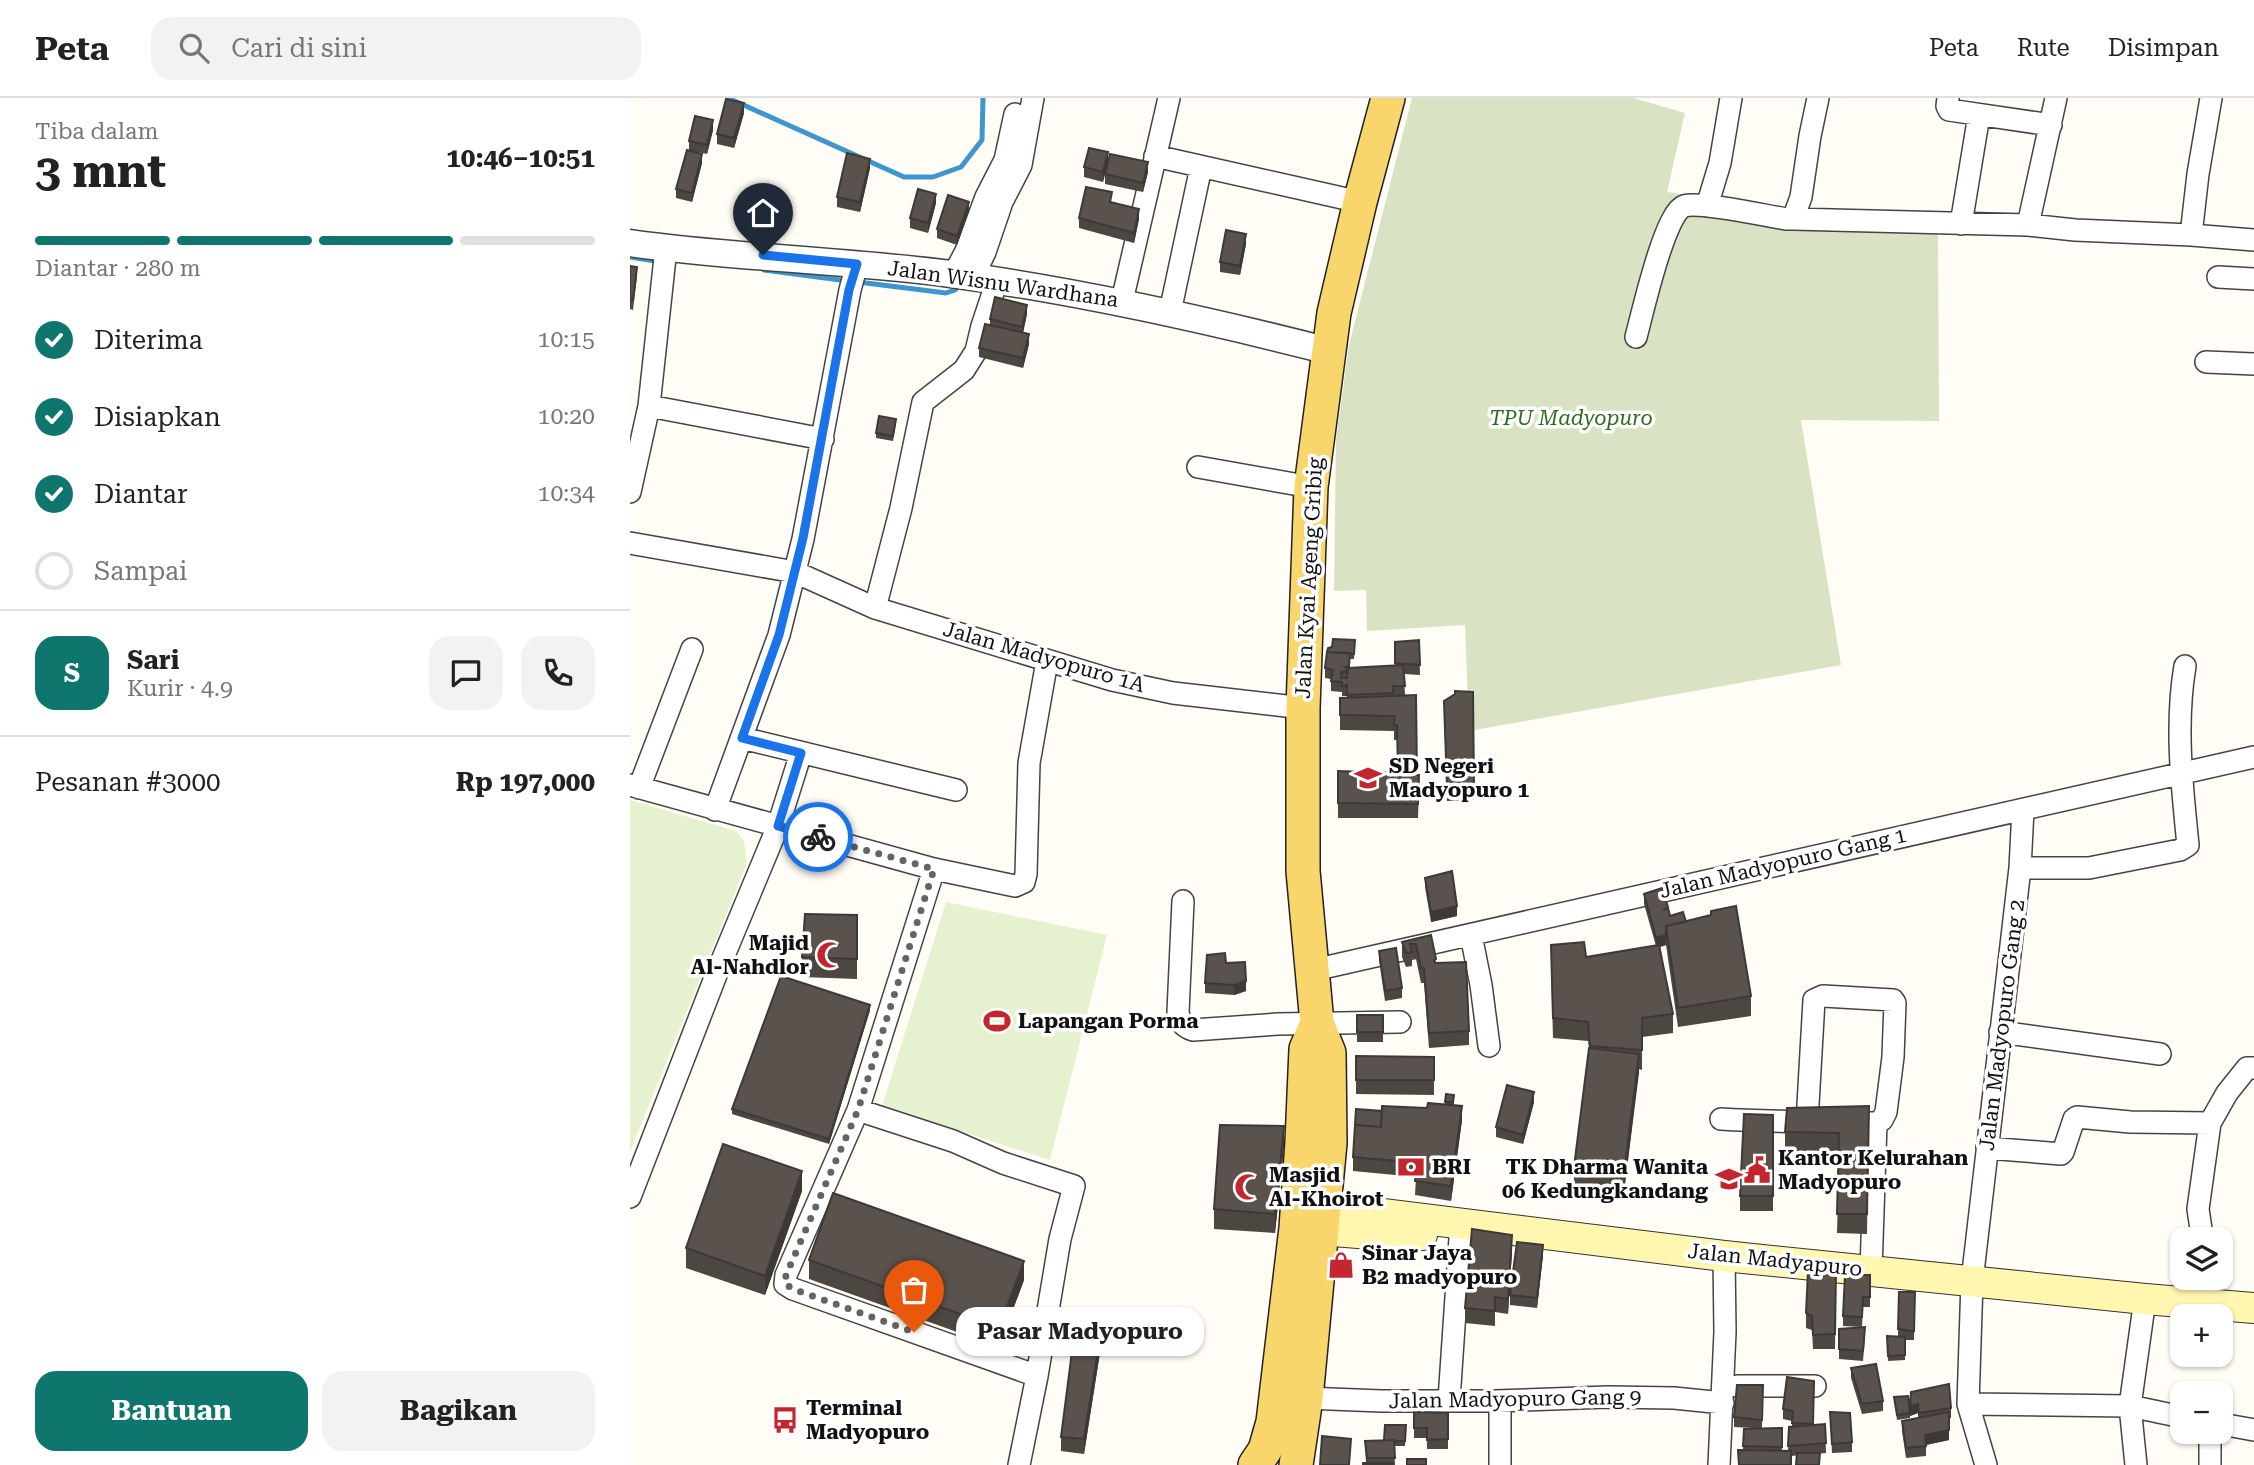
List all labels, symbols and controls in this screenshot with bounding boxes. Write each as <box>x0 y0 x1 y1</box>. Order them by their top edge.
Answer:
search box <box>151 17 641 80</box>
text: Peta <box>35 29 109 68</box>
icon: search <box>175 29 213 67</box>
text: Cari di sini <box>231 33 367 63</box>
text: Peta <box>1929 34 1979 62</box>
text: Rute <box>2017 34 2070 62</box>
text: Disimpan <box>2108 34 2219 62</box>
text: Tiba dalam <box>35 118 158 145</box>
text: 10:46–10:51 <box>446 143 595 173</box>
text: 3 mnt <box>35 144 166 198</box>
pin <box>733 183 793 255</box>
icon: home <box>744 194 782 232</box>
text: Diantar · 280 m <box>35 255 201 282</box>
street label: Jalan Wisnu Wardhana <box>886 256 1121 312</box>
icon: check <box>35 321 73 359</box>
text: Diterima <box>94 325 203 355</box>
text: 10:15 <box>538 326 595 353</box>
icon: check <box>35 398 73 436</box>
text: Disiapkan <box>94 402 221 432</box>
text: 10:20 <box>538 403 595 430</box>
park label: TPU Madyopuro <box>1489 406 1653 430</box>
street label: Jalan Kyai Ageng Gribig <box>1291 457 1327 699</box>
icon: check <box>35 475 73 513</box>
text: Diantar <box>94 479 188 509</box>
text: 10:34 <box>538 480 595 507</box>
text: Sampai <box>94 556 187 586</box>
street label: Jalan Madyopuro 1A <box>940 617 1148 697</box>
button: chat <box>429 636 503 710</box>
button: phone <box>521 636 595 710</box>
text: Sari <box>127 645 179 675</box>
text: S <box>64 658 80 688</box>
text: Kurir · 4.9 <box>127 675 233 702</box>
place label: SD Negeri Madyopuro 1 <box>1389 754 1530 802</box>
school or university icon: SD Negeri Madyopuro 1 <box>1353 763 1383 793</box>
text: Pesanan #3000 <box>35 767 221 797</box>
text: Rp 197,000 <box>456 767 595 797</box>
courier <box>783 802 853 872</box>
icon: bike <box>799 818 837 856</box>
street label: Jalan Madyopuro Gang 1 <box>1657 823 1909 903</box>
street label: Jalan Madyopuro Gang 2 <box>1975 898 2029 1152</box>
place label: Majid Al-Nahdlor <box>691 931 809 979</box>
mosque icon: Majid Al-Nahdlor <box>815 940 845 970</box>
sports icon: Lapangan Porma <box>982 1006 1012 1036</box>
place label: Lapangan Porma <box>1018 1009 1199 1033</box>
place label: Kantor Kelurahan Madyopuro <box>1778 1146 1968 1194</box>
bank icon: BRI <box>1396 1152 1426 1182</box>
place label: BRI <box>1432 1155 1471 1179</box>
place label: TK Dharma Wanita 06 Kedungkandang <box>1502 1155 1709 1203</box>
public building icon: Kantor Kelurahan Madyopuro <box>1742 1155 1772 1185</box>
place label: Masjid Al-Khoirot <box>1269 1163 1384 1211</box>
school or university icon: TK Dharma Wanita 06 Kedungkandang <box>1714 1164 1744 1194</box>
mosque icon: Masjid Al-Khoirot <box>1233 1172 1263 1202</box>
map controls <box>2170 1227 2233 1444</box>
button: layers <box>2170 1227 2233 1290</box>
street label: Jalan Madyapuro <box>1687 1239 1863 1281</box>
place label: Sinar Jaya B2 madyopuro <box>1362 1241 1517 1289</box>
shop icon: Sinar Jaya B2 madyopuro <box>1326 1250 1356 1280</box>
pin <box>884 1260 944 1332</box>
icon: bag <box>895 1271 933 1309</box>
button: + <box>2170 1304 2233 1367</box>
callout: Pasar Madyopuro <box>956 1308 1204 1356</box>
text: Pasar Madyopuro <box>977 1318 1183 1345</box>
button: Bantuan <box>35 1371 308 1451</box>
button: Bagikan <box>322 1371 595 1451</box>
button: − <box>2170 1381 2233 1444</box>
street label: Jalan Madyopuro Gang 9 <box>1388 1385 1642 1413</box>
place label: Terminal Madyopuro <box>806 1396 929 1444</box>
bus stop icon: Terminal Madyopuro <box>770 1405 800 1435</box>

